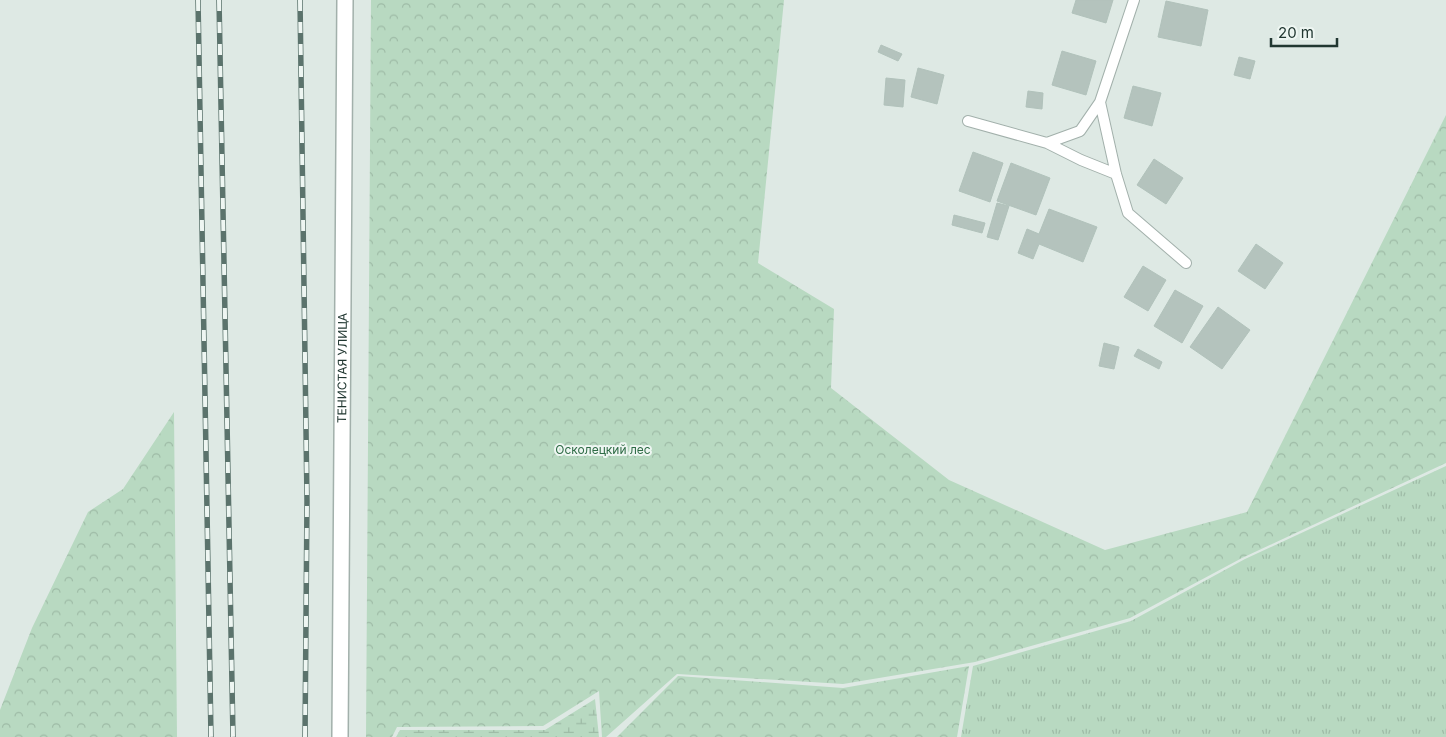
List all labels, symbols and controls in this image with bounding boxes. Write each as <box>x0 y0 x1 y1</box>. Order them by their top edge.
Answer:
scale bar <box>1271 15 1337 47</box>
text: 20 m <box>1278 23 1314 42</box>
street label: ТЕНИСТАЯ УЛИЦА <box>334 313 350 423</box>
park label: Осколецкий лес <box>555 442 651 457</box>

